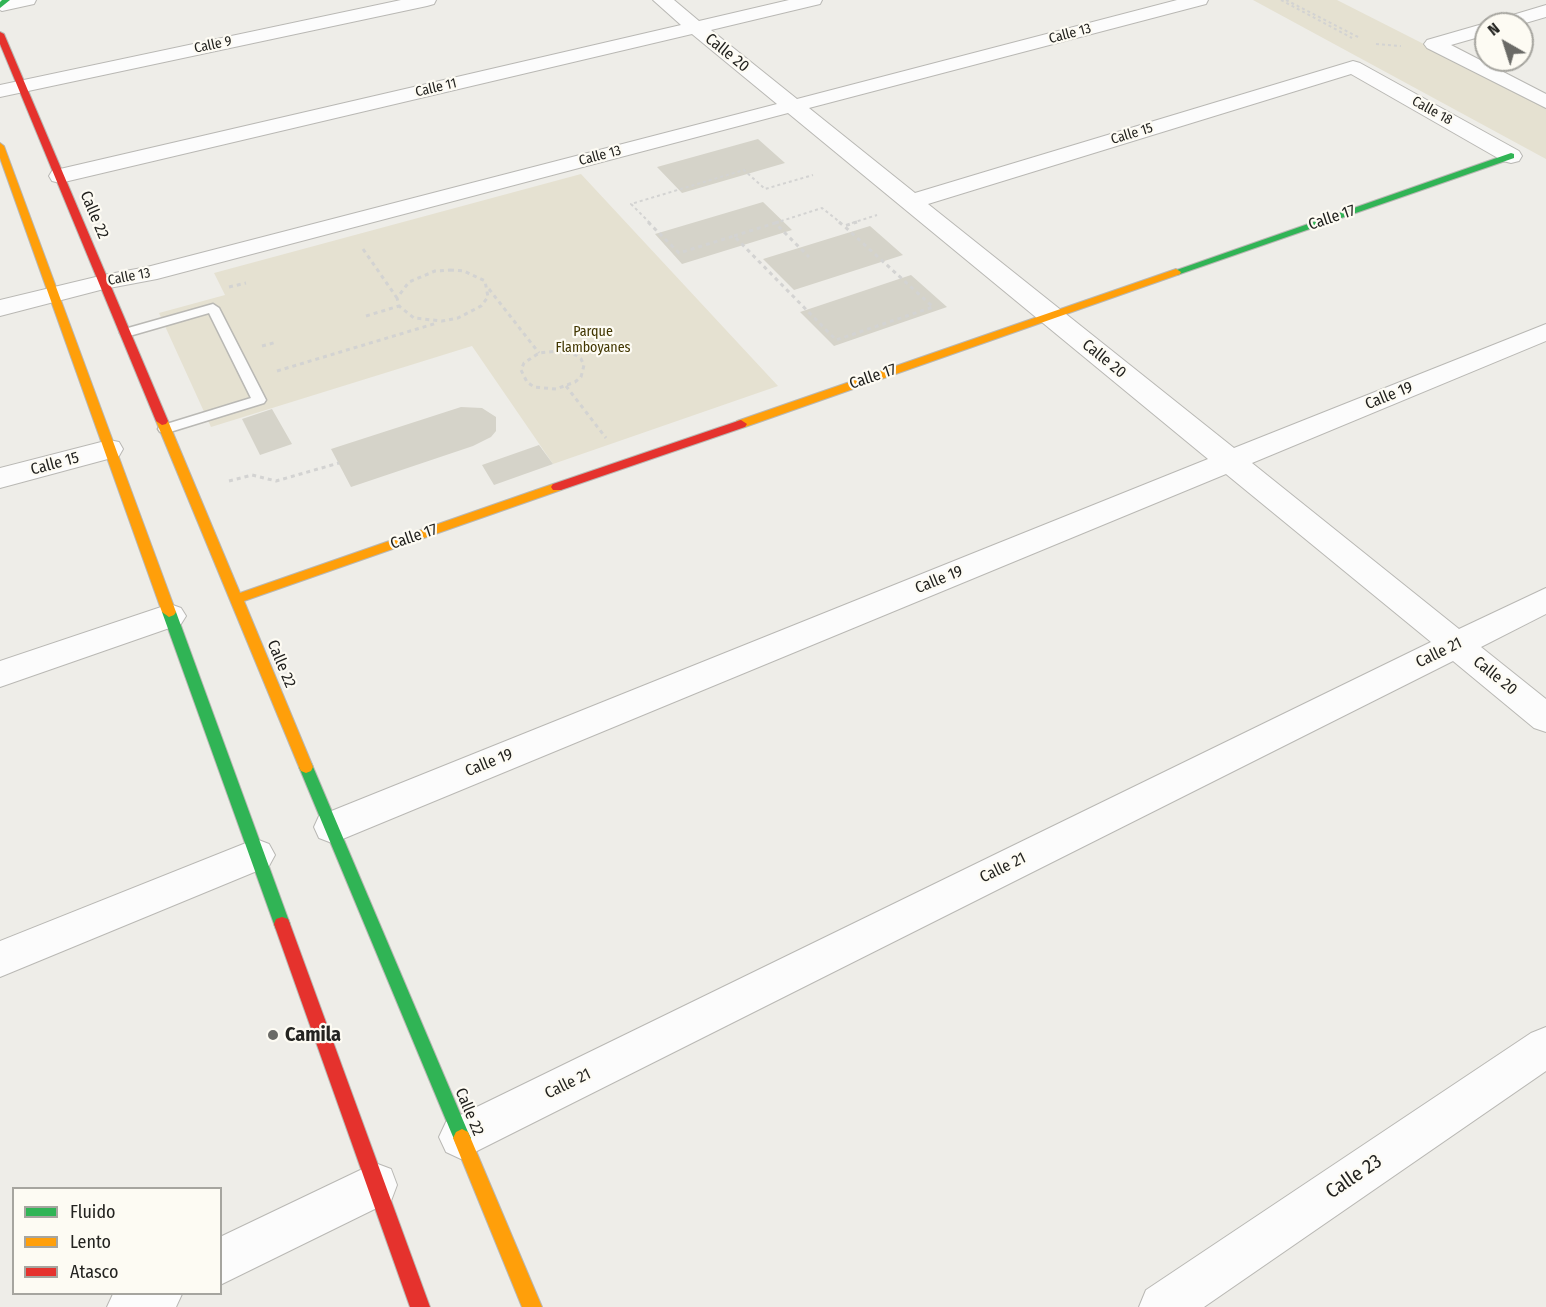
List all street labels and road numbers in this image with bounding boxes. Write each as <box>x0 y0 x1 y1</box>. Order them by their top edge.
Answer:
street label: Calle 13 <box>1047 20 1093 48</box>
street label: Calle 20 <box>701 29 753 77</box>
street label: Calle 9 <box>193 33 233 57</box>
street label: Calle 11 <box>414 75 458 101</box>
street label: Calle 18 <box>1409 93 1455 129</box>
street label: Calle 15 <box>1109 120 1155 148</box>
street label: Calle 13 <box>577 142 623 170</box>
street label: Calle 22 <box>75 188 113 242</box>
street label: Calle 17 <box>1306 201 1358 235</box>
street label: Calle 13 <box>106 265 152 289</box>
street label: Calle 20 <box>1078 335 1130 383</box>
street label: Calle 17 <box>847 360 899 394</box>
street label: Calle 19 <box>1362 378 1416 414</box>
street label: Calle 15 <box>29 448 81 480</box>
street label: Calle 17 <box>388 520 440 554</box>
street label: Calle 19 <box>912 562 966 598</box>
street label: Calle 21 <box>1413 634 1465 672</box>
street label: Calle 22 <box>262 637 300 691</box>
street label: Calle 20 <box>1469 652 1521 700</box>
street label: Calle 19 <box>462 745 516 781</box>
street label: Calle 21 <box>977 849 1029 887</box>
street label: Calle 21 <box>542 1065 594 1103</box>
street label: Calle 22 <box>450 1085 488 1139</box>
street label: Calle 23 <box>1321 1150 1387 1204</box>

